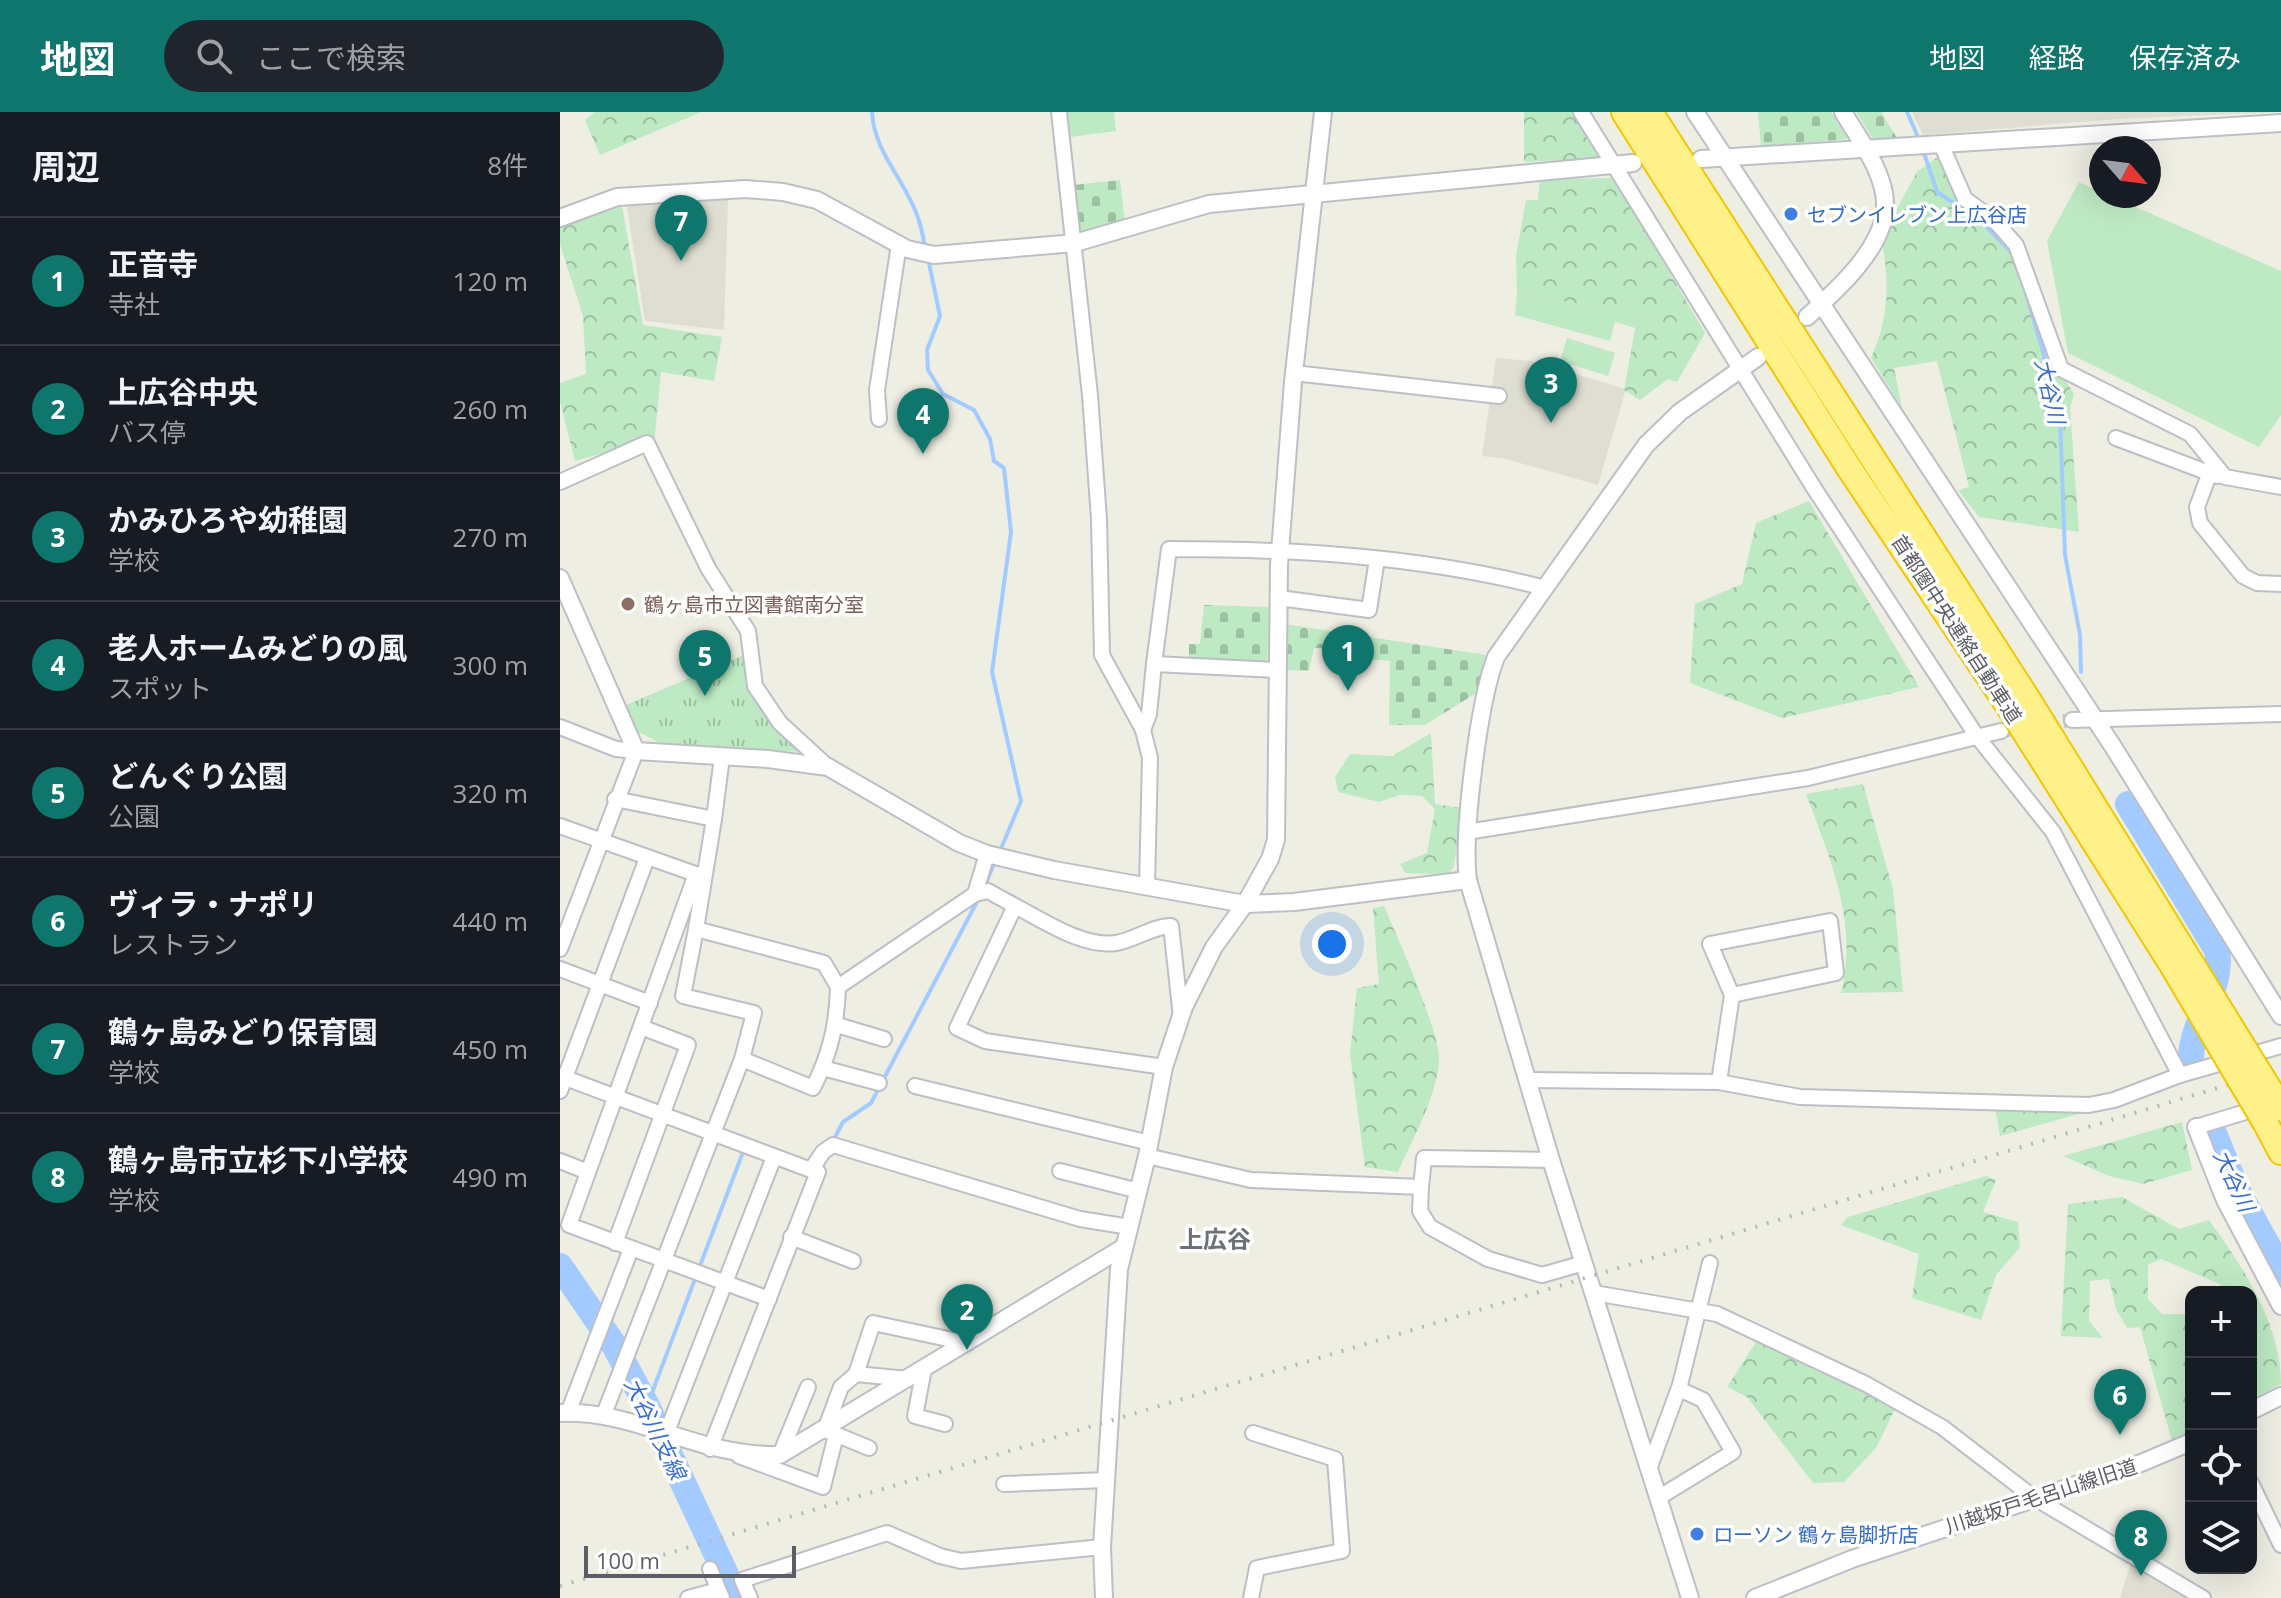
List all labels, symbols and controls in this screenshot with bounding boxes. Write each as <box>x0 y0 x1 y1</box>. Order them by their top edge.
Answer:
search box <box>164 20 724 92</box>
text: 地図 <box>40 32 116 84</box>
icon: search <box>192 34 236 78</box>
text: ここで検索 <box>256 37 406 78</box>
text: 地図 <box>1929 38 1985 76</box>
text: 経路 <box>2029 38 2085 76</box>
text: 保存済み <box>2129 38 2241 76</box>
north arrow <box>2089 136 2161 208</box>
text: 周辺 <box>32 143 100 189</box>
text: 8件 <box>487 147 528 183</box>
pin: 7 <box>655 195 707 261</box>
place label: セブンイレブン上広谷店 <box>1807 201 2027 228</box>
marker: セブンイレブン上広谷店 <box>1782 205 1800 223</box>
text: 正音寺 <box>108 243 198 284</box>
text: 1 <box>51 263 65 299</box>
text: 120 m <box>453 263 528 299</box>
text: 寺社 <box>108 286 160 322</box>
water label: 大谷川 <box>2029 355 2073 428</box>
pin: 3 <box>1525 357 1577 423</box>
text: 上広谷中央 <box>108 371 258 412</box>
pin: 4 <box>897 388 949 454</box>
text: 2 <box>51 391 65 427</box>
text: 260 m <box>453 391 528 427</box>
text: バス停 <box>108 414 186 450</box>
text: かみひろや幼稚園 <box>108 499 348 540</box>
text: 3 <box>51 519 65 555</box>
text: 270 m <box>453 519 528 555</box>
street label: 首都圏中央連絡自動車道 <box>1886 529 2028 729</box>
text: 学校 <box>108 542 160 578</box>
place label: 鶴ヶ島市立図書館南分室 <box>644 591 864 618</box>
marker: 鶴ヶ島市立図書館南分室 <box>619 595 637 613</box>
pin: 1 <box>1322 625 1374 691</box>
text: 老人ホームみどりの風 <box>108 627 407 668</box>
pin: 5 <box>679 630 731 696</box>
text: 4 <box>51 647 65 683</box>
text: 300 m <box>453 647 528 683</box>
text: スポット <box>108 670 212 706</box>
text: どんぐり公園 <box>108 755 288 796</box>
text: 5 <box>51 775 65 811</box>
text: 320 m <box>453 775 528 811</box>
text: 公園 <box>108 798 160 834</box>
text: ヴィラ・ナポリ <box>108 883 318 924</box>
text: 6 <box>51 903 65 939</box>
text: 440 m <box>453 903 528 939</box>
your location <box>1312 924 1352 964</box>
text: レストラン <box>108 926 238 962</box>
text: 鶴ヶ島みどり保育園 <box>108 1011 378 1052</box>
text: 7 <box>51 1031 65 1067</box>
text: 450 m <box>453 1031 528 1067</box>
text: 学校 <box>108 1054 160 1090</box>
text: 鶴ヶ島市立杉下小学校 <box>108 1139 408 1180</box>
water label: 大谷川 <box>2207 1144 2263 1218</box>
text: 8 <box>51 1159 65 1195</box>
text: 490 m <box>453 1159 528 1195</box>
text: 学校 <box>108 1182 160 1218</box>
district label: 上広谷 <box>1179 1222 1251 1255</box>
pin: 2 <box>941 1284 993 1350</box>
map controls <box>2185 1286 2257 1574</box>
button: + <box>2185 1286 2257 1358</box>
button: − <box>2185 1358 2257 1430</box>
pin: 6 <box>2094 1369 2146 1435</box>
water label: 大谷川支線 <box>618 1372 695 1487</box>
button: locate <box>2185 1430 2257 1502</box>
street label: 川越坂戸毛呂山線旧道 <box>1942 1452 2140 1540</box>
button: layers <box>2185 1502 2257 1574</box>
pin: 8 <box>2115 1510 2167 1576</box>
place label: ローソン 鶴ヶ島脚折店 <box>1713 1521 1918 1548</box>
marker: ローソン 鶴ヶ島脚折店 <box>1688 1525 1706 1543</box>
scale bar <box>584 1542 796 1578</box>
text: 100 m <box>596 1545 660 1575</box>

